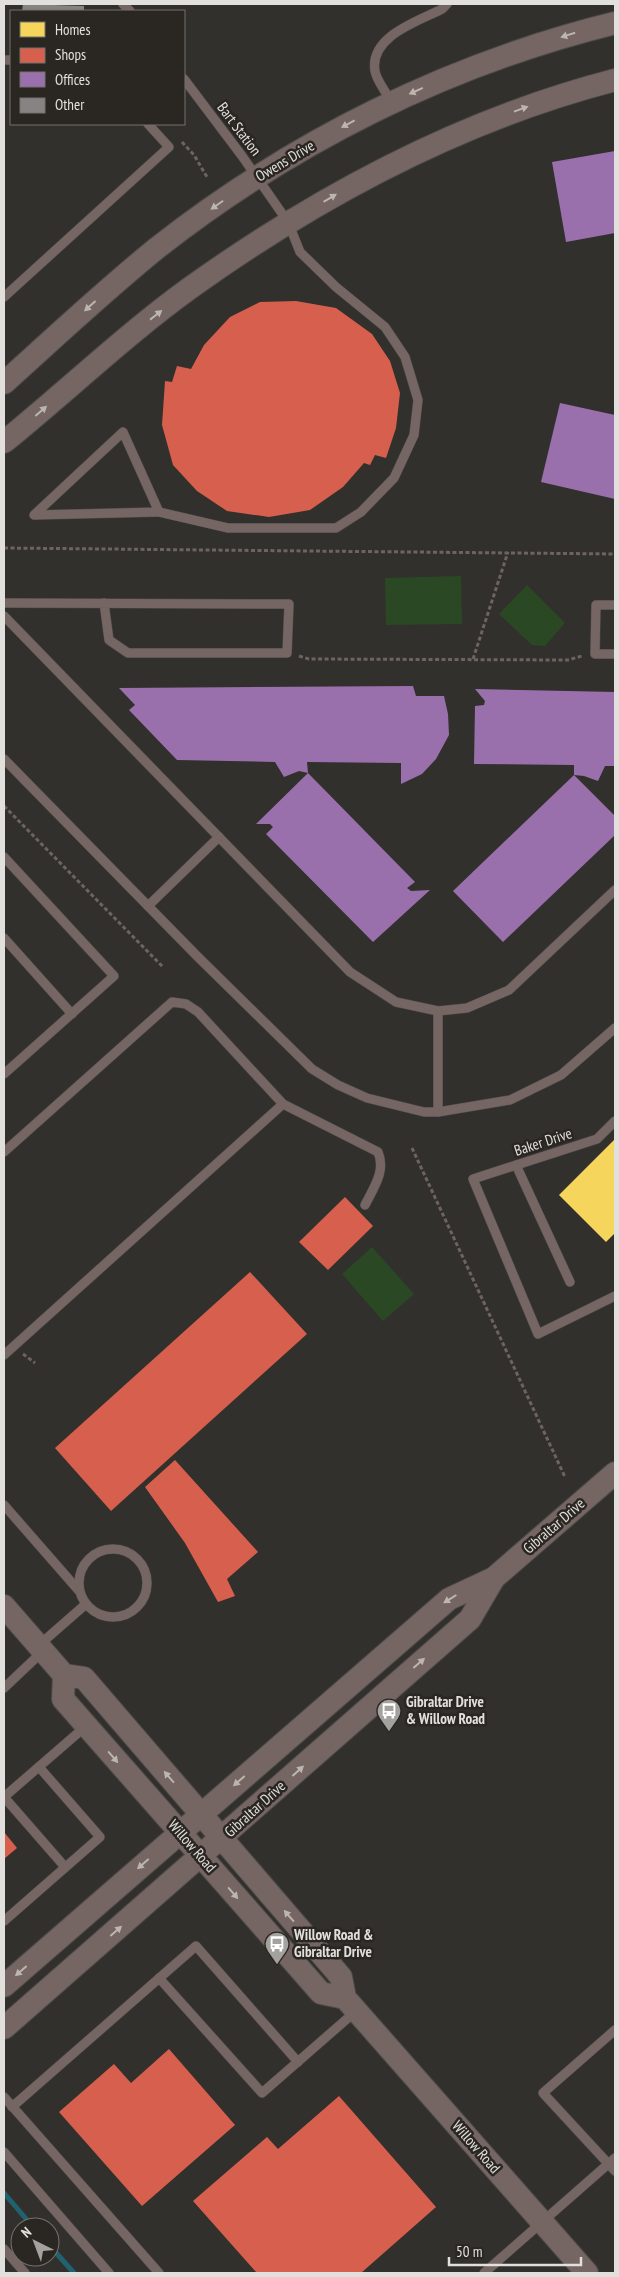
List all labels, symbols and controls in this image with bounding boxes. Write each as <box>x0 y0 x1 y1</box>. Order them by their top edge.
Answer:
legend <box>10 10 185 125</box>
text: Homes <box>55 20 91 39</box>
one-way arrow <box>561 32 576 40</box>
text: Shops <box>55 45 86 64</box>
text: Offices <box>55 70 90 89</box>
one-way arrow <box>409 88 423 96</box>
text: Other <box>55 95 85 114</box>
street label: Bart Station <box>213 98 266 159</box>
one-way arrow <box>514 105 529 113</box>
one-way arrow <box>341 120 355 129</box>
street label: Owens Drive <box>252 136 318 186</box>
one-way arrow <box>323 193 336 202</box>
one-way arrow <box>210 200 224 210</box>
one-way arrow <box>85 300 97 312</box>
one-way arrow <box>149 309 162 320</box>
one-way arrow <box>35 405 47 417</box>
street label: Baker Drive <box>512 1123 574 1160</box>
street label: Gibraltar Drive <box>519 1494 588 1558</box>
one-way arrow <box>443 1595 457 1604</box>
one-way arrow <box>413 1658 426 1669</box>
place label: Gibraltar Drive & Willow Road <box>406 1692 485 1728</box>
bus stop icon: Gibraltar Drive & Willow Road <box>376 1698 402 1732</box>
one-way arrow <box>108 1750 119 1763</box>
one-way arrow <box>291 1765 303 1777</box>
one-way arrow <box>164 1771 175 1784</box>
one-way arrow <box>233 1775 245 1786</box>
street label: Gibraltar Drive <box>220 1776 289 1841</box>
street label: Willow Road <box>164 1815 221 1876</box>
one-way arrow <box>137 1859 150 1870</box>
one-way arrow <box>228 1886 239 1899</box>
one-way arrow <box>284 1910 295 1923</box>
one-way arrow <box>109 1925 122 1936</box>
place label: Willow Road & Gibraltar Drive <box>293 1925 373 1961</box>
bus stop icon: Willow Road & Gibraltar Drive <box>264 1931 290 1965</box>
one-way arrow <box>15 1965 27 1977</box>
street label: Willow Road <box>448 2116 505 2177</box>
north arrow <box>10 2217 60 2267</box>
text: N <box>17 2223 35 2242</box>
scale bar <box>449 2234 582 2266</box>
text: 50 m <box>456 2242 482 2261</box>

